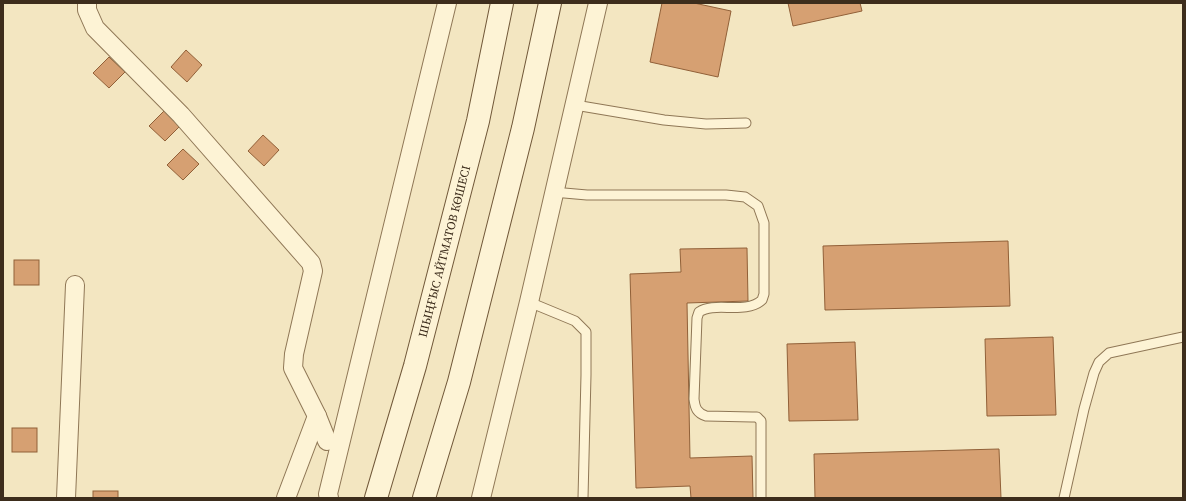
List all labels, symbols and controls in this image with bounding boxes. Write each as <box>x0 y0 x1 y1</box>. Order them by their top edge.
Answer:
street label: ШЫҢҒЫС АЙТМАТОВ КӨШЕСІ <box>415 164 474 339</box>

